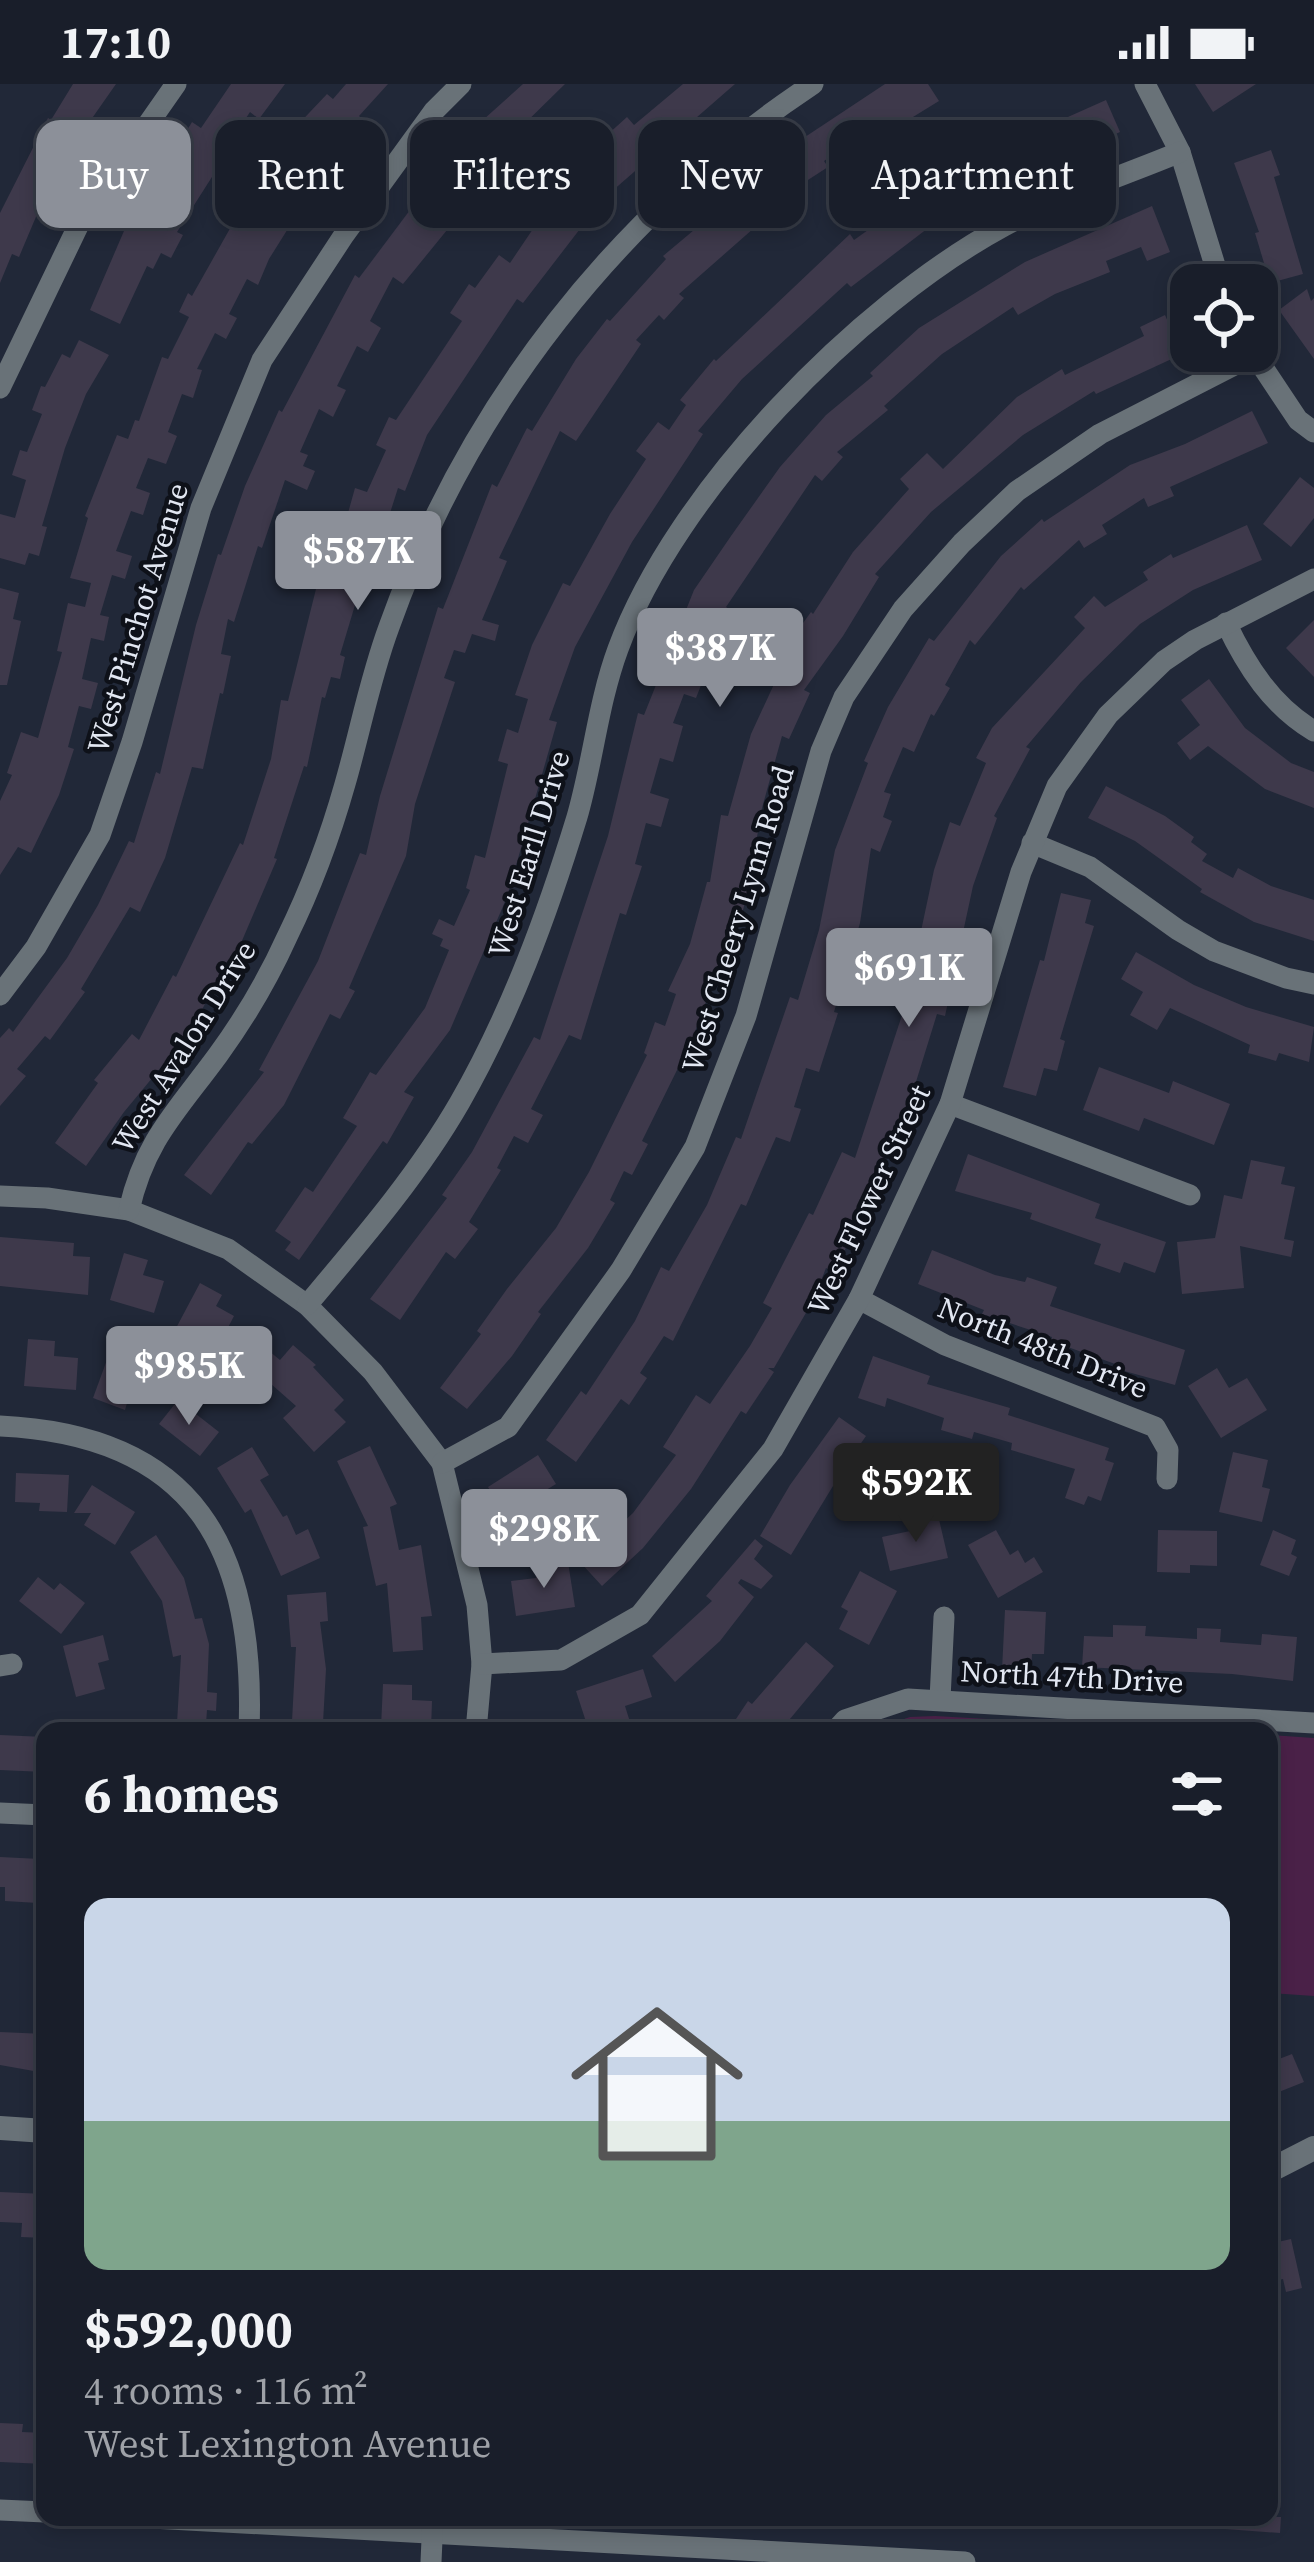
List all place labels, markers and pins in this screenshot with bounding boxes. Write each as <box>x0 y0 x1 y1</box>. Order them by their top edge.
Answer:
pin: $587K <box>274 511 442 613</box>
pin: $387K <box>636 608 804 710</box>
pin: $691K <box>825 928 993 1030</box>
pin: $985K <box>105 1326 273 1428</box>
pin: $592K <box>832 1443 1000 1545</box>
pin: $298K <box>460 1489 628 1591</box>

